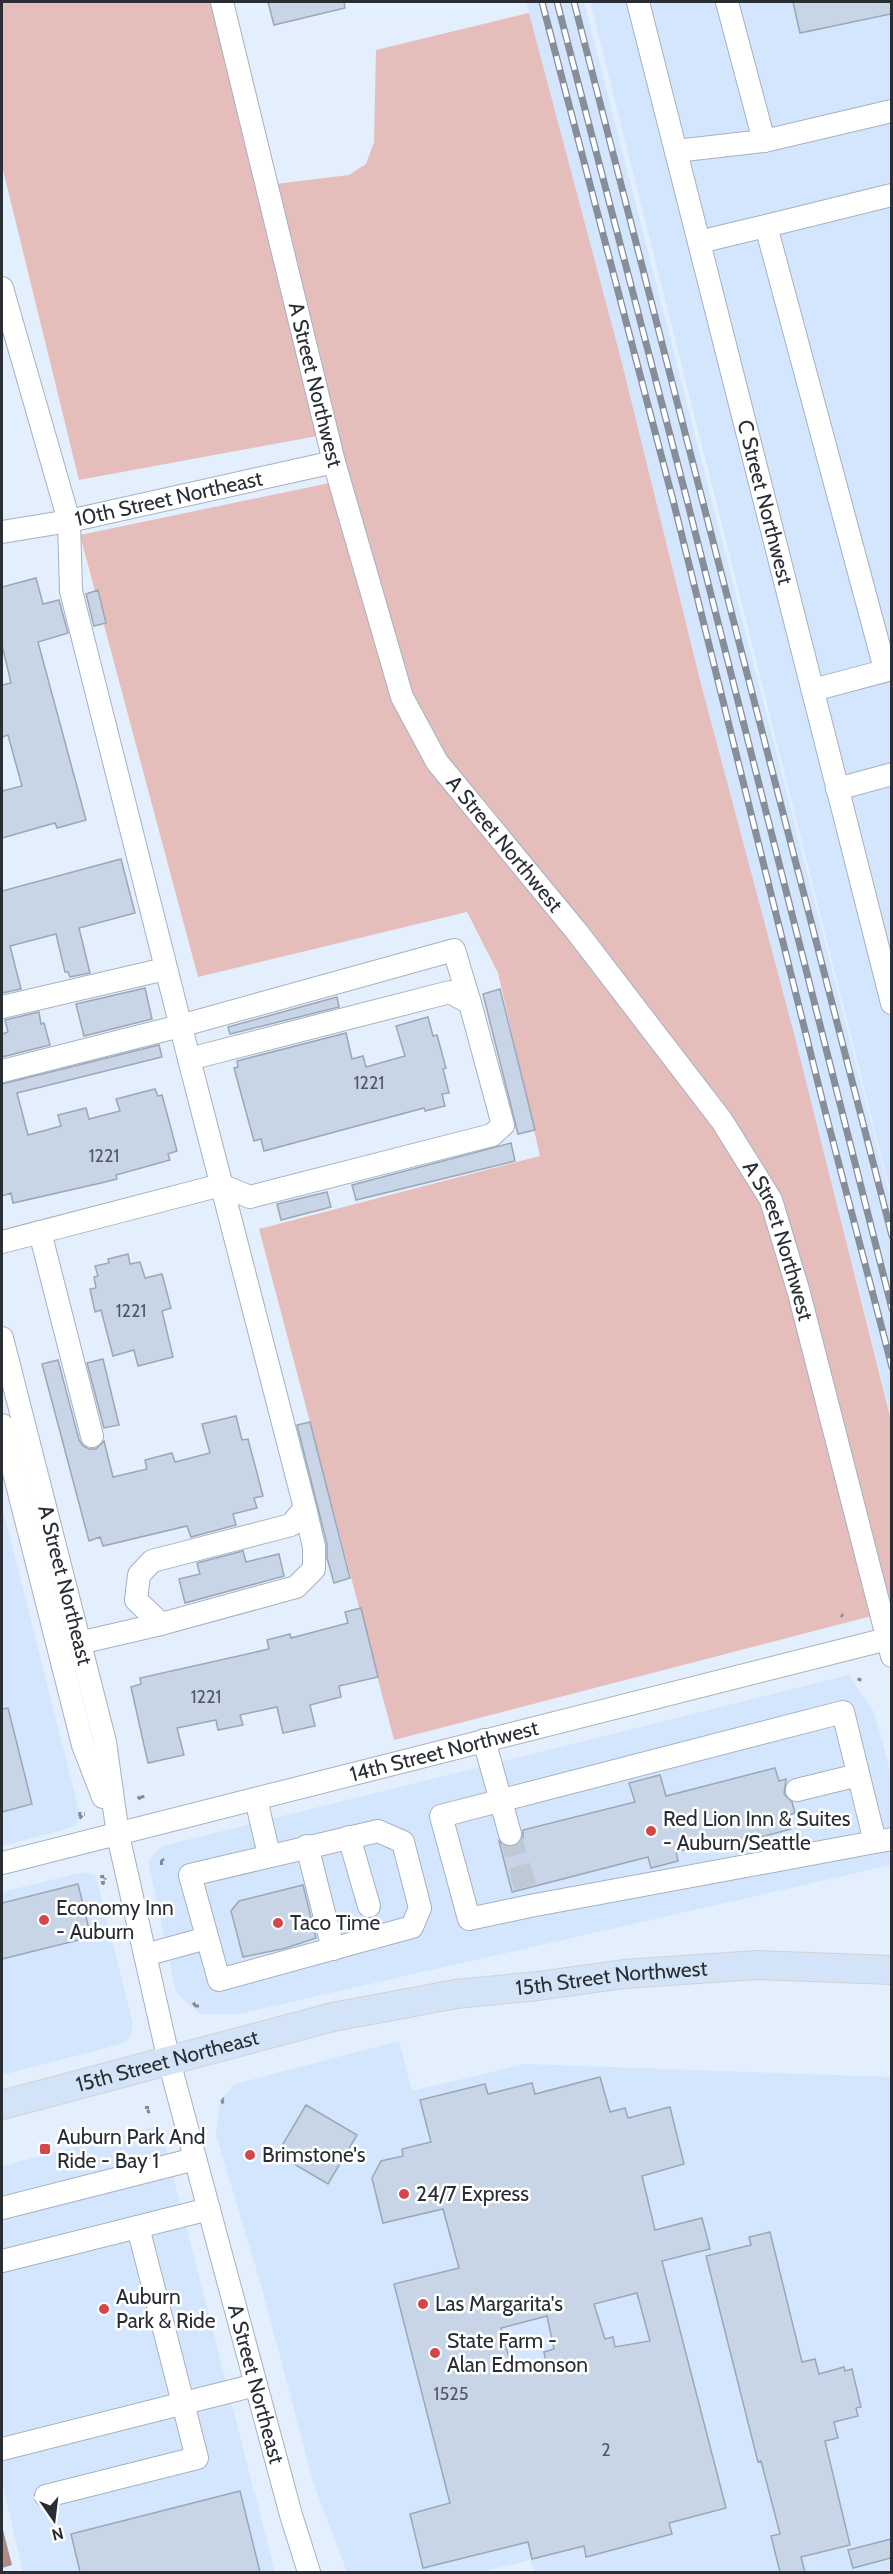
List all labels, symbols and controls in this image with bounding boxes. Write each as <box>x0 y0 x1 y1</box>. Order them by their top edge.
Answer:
street label: A Street Northwest <box>284 300 348 470</box>
street label: C Street Northwest <box>732 417 798 587</box>
street label: 10th Street Northeast <box>72 465 265 531</box>
street label: A Street Northwest <box>441 770 568 917</box>
house number: 1221 <box>354 1072 384 1094</box>
house number: 1221 <box>89 1145 119 1167</box>
street label: A Street Northwest <box>738 1156 819 1323</box>
house number: 1221 <box>116 1300 146 1322</box>
street label: A Street Northeast <box>33 1502 98 1668</box>
house number: 1221 <box>191 1686 221 1708</box>
street label: 14th Street Northwest <box>347 1715 541 1786</box>
place label: Red Lion Inn & Suites - Auburn/Seattle <box>663 1806 851 1855</box>
marker: Red Lion Inn & Suites - Auburn/Seattle <box>644 1824 658 1838</box>
place label: Economy Inn - Auburn <box>56 1895 174 1944</box>
place label: Taco Time <box>290 1910 381 1935</box>
marker: Economy Inn - Auburn <box>37 1913 51 1927</box>
marker: Taco Time <box>271 1916 285 1930</box>
street label: 15th Street Northwest <box>514 1955 708 2000</box>
street label: 15th Street Northeast <box>73 2024 261 2097</box>
place label: Auburn Park And Ride - Bay 1 <box>57 2124 205 2173</box>
marker: Auburn Park And Ride - Bay 1 <box>38 2142 52 2156</box>
place label: Brimstone's <box>262 2142 366 2167</box>
marker: Brimstone's <box>243 2148 257 2162</box>
place label: 24/7 Express <box>416 2181 529 2206</box>
marker: 24/7 Express <box>397 2187 411 2201</box>
place label: Auburn Park & Ride <box>116 2284 216 2333</box>
place label: Las Margarita's <box>435 2291 563 2316</box>
marker: Las Margarita's <box>416 2297 430 2311</box>
street label: A Street Northeast <box>223 2301 290 2466</box>
marker: Auburn Park & Ride <box>97 2302 111 2316</box>
place label: State Farm - Alan Edmonson <box>447 2328 588 2377</box>
marker: State Farm - Alan Edmonson <box>428 2346 442 2360</box>
house number: 1525 <box>434 2383 468 2405</box>
house number: 2 <box>601 2439 611 2461</box>
north arrow <box>24 2490 84 2550</box>
text: N <box>50 2523 65 2545</box>

